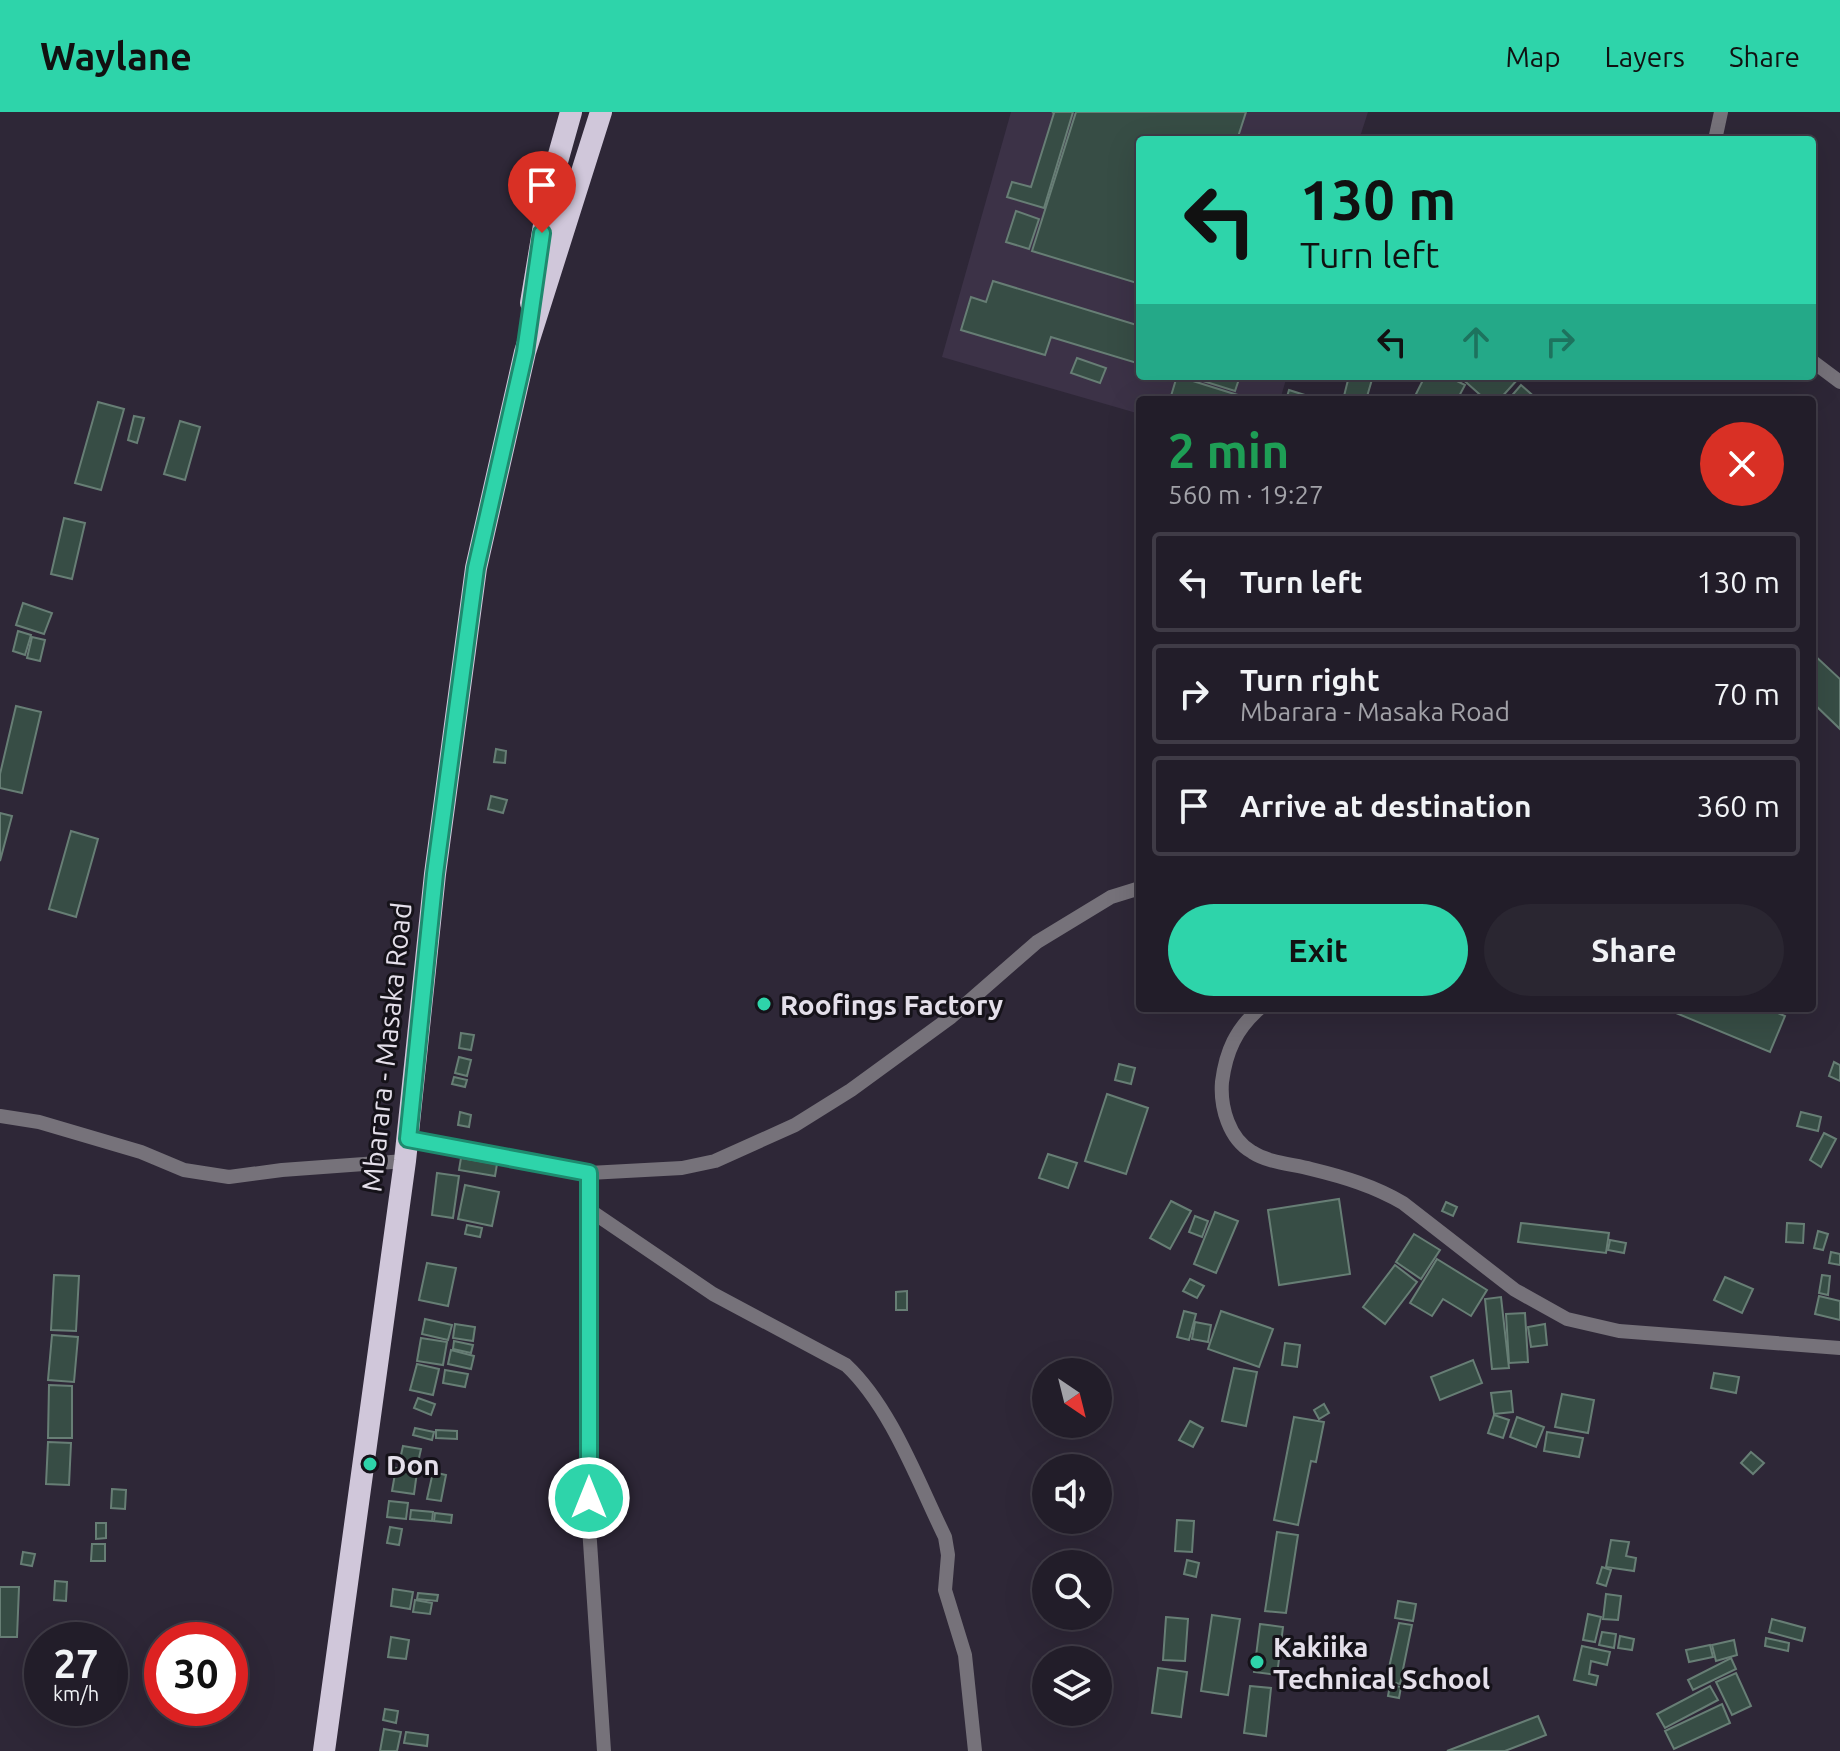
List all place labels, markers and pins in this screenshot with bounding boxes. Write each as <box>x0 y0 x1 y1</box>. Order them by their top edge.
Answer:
pin <box>508 151 576 233</box>
place label: Roofings Factory <box>780 989 1003 1020</box>
marker: Roofings Factory <box>755 995 773 1013</box>
place label: Don <box>386 1449 440 1480</box>
marker: Don <box>361 1455 379 1473</box>
place label: Kakiika Technical School <box>1273 1631 1490 1694</box>
marker: Kakiika Technical School <box>1248 1653 1266 1671</box>

